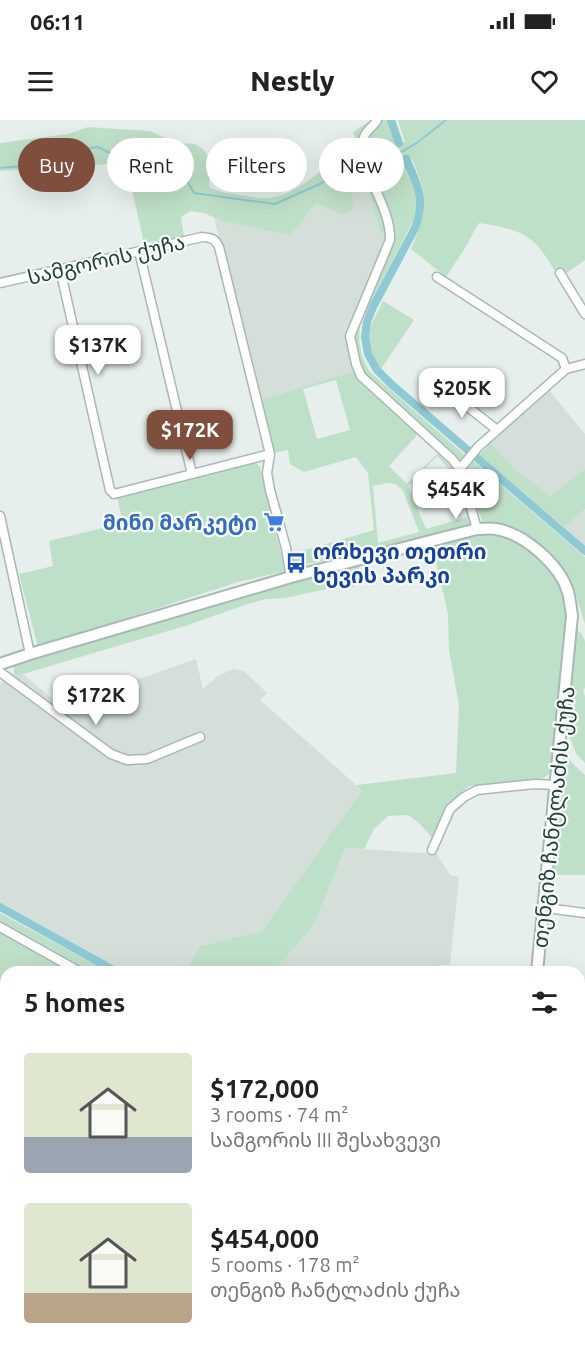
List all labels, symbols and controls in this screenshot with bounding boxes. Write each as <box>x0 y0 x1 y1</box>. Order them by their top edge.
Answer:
text: 06:11 <box>30 9 85 34</box>
icon: menu <box>24 65 57 98</box>
icon: heart <box>528 65 561 98</box>
text: Nestly <box>250 66 335 96</box>
chip: Buy <box>18 138 95 192</box>
chip: Rent <box>107 138 194 192</box>
chip: Filters <box>206 138 307 192</box>
chip: New <box>319 138 404 192</box>
street label: სამგორის ქუჩა <box>25 229 187 290</box>
pin: $137K <box>56 325 140 376</box>
text: $137K <box>69 333 127 356</box>
pin: $205K <box>420 368 504 419</box>
text: $205K <box>433 376 491 399</box>
pin: $172K <box>148 410 232 461</box>
text: $172K <box>161 418 219 441</box>
pin: $454K <box>414 469 498 520</box>
text: $454K <box>427 477 485 500</box>
place label: მინი მარკეტი <box>103 510 257 535</box>
supermarket icon: მინი მარკეტი <box>262 510 286 534</box>
place label: ორხევი თეთრი ხევის პარკი <box>313 539 486 588</box>
bus stop icon: ორხევი თეთრი ხევის პარკი <box>284 551 308 575</box>
pin: $172K <box>54 675 138 726</box>
text: $172K <box>67 683 125 706</box>
street label: თენგიზ ჩანტლაძის ქუჩა <box>527 685 581 949</box>
icon: filters <box>528 986 561 1019</box>
text: 5 homes <box>24 988 125 1017</box>
text: $172,000 <box>210 1074 319 1103</box>
icon: home <box>72 1077 144 1149</box>
text: 3 rooms · 74 m² <box>210 1103 348 1126</box>
text: სამგორის III შესახვევი <box>210 1128 441 1151</box>
text: $454,000 <box>210 1224 319 1253</box>
icon: home <box>72 1227 144 1299</box>
text: 5 rooms · 178 m² <box>210 1253 360 1276</box>
text: თენგიზ ჩანტლაძის ქუჩა <box>210 1278 461 1301</box>

